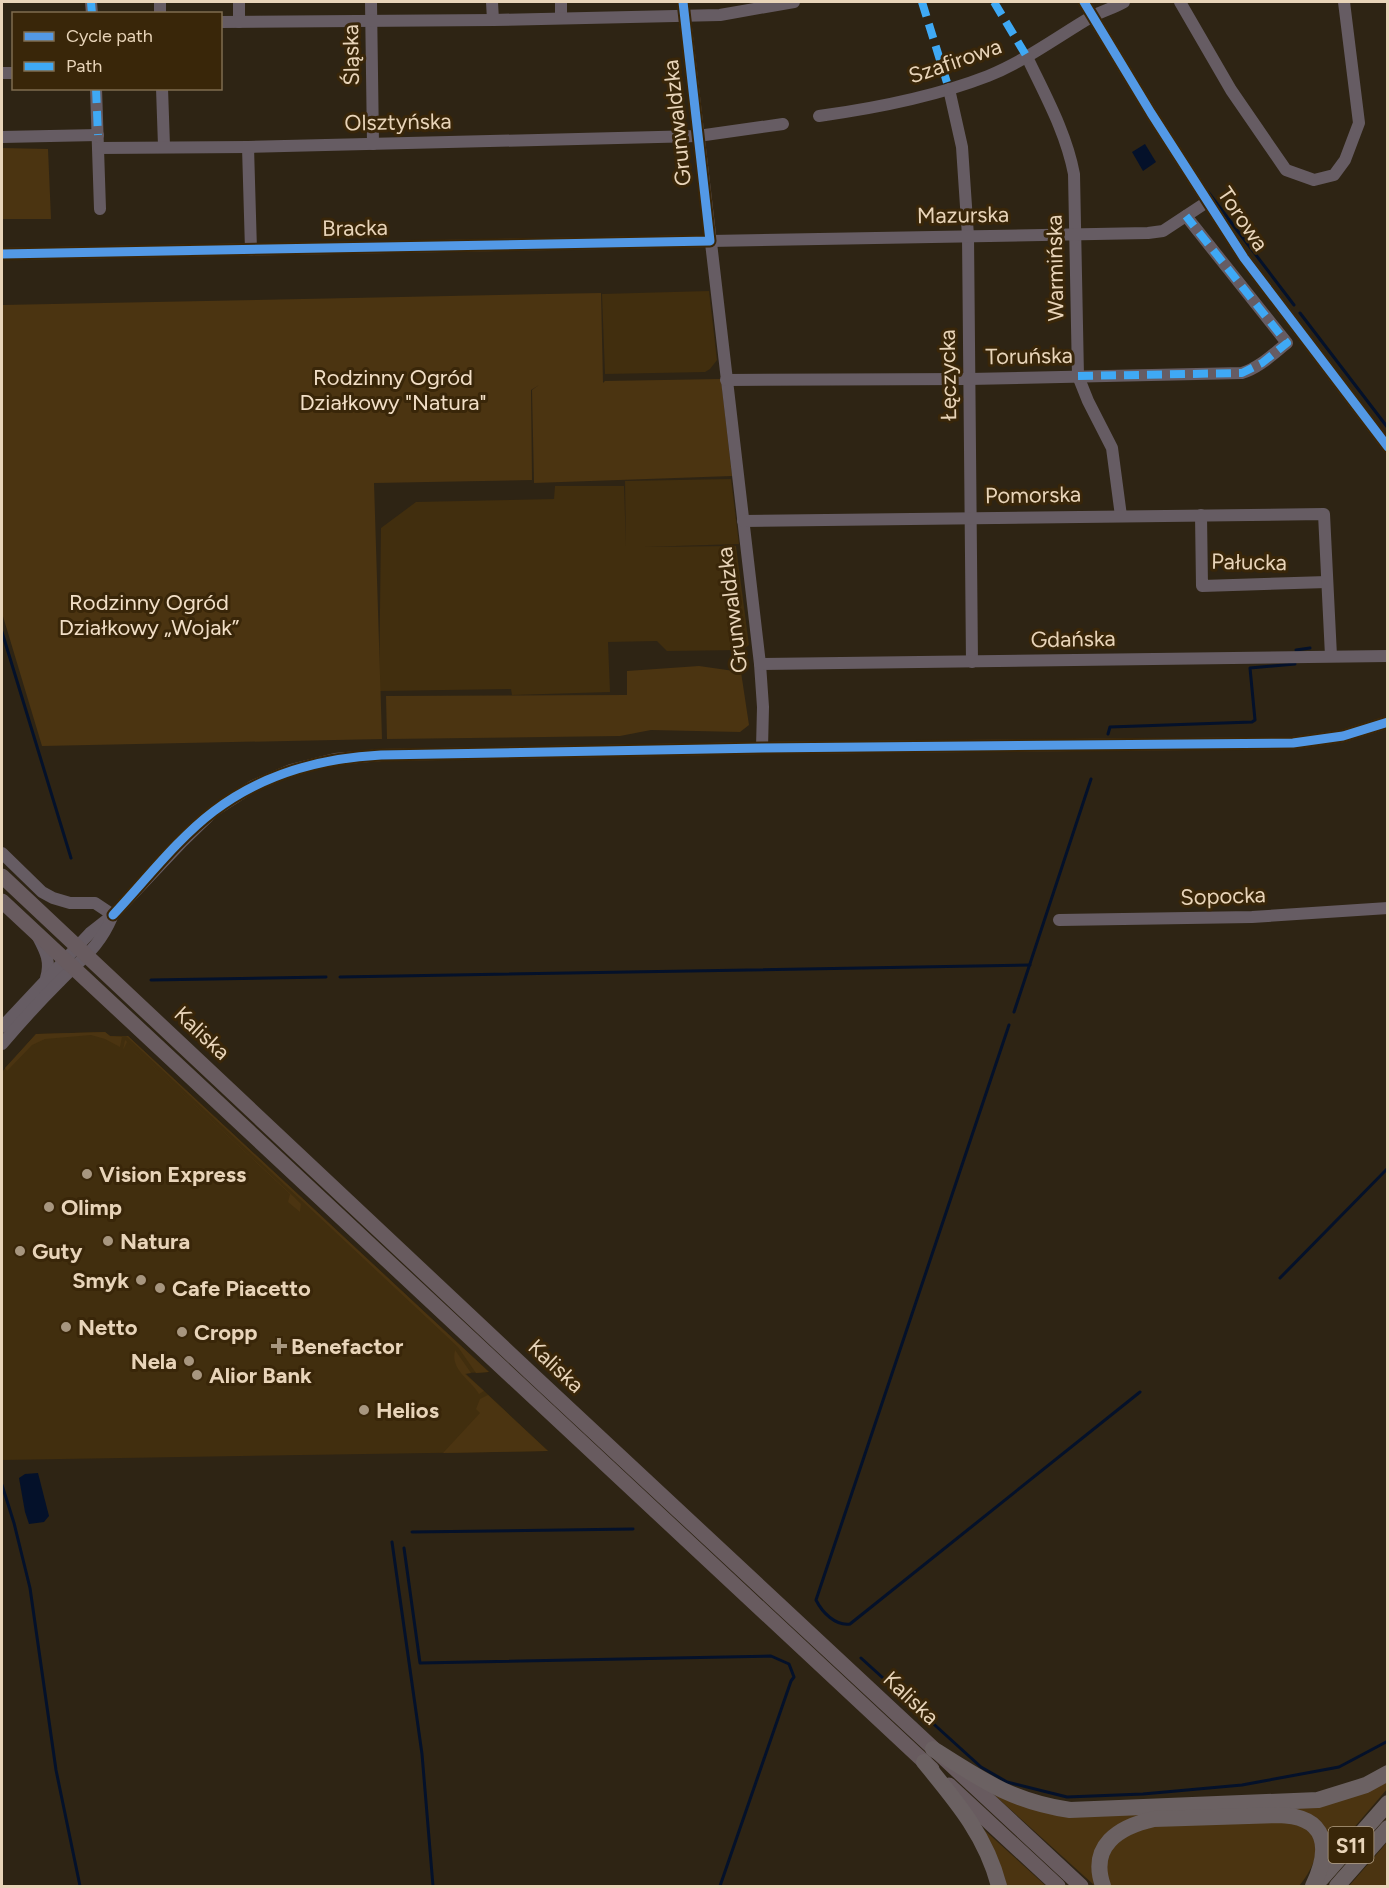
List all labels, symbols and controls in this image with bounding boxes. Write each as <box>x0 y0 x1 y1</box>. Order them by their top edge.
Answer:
legend <box>12 12 222 90</box>
street label: Śląska <box>337 24 365 86</box>
text: Cycle path <box>66 25 153 47</box>
street label: Szafirowa <box>905 32 1005 90</box>
text: Path <box>66 55 102 77</box>
street label: Grunwaldzka <box>657 58 697 188</box>
street label: Olsztyńska <box>344 108 452 136</box>
street label: Torowa <box>1212 182 1274 256</box>
street label: Mazurska <box>917 201 1009 229</box>
street label: Bracka <box>322 214 388 242</box>
street label: Warmińska <box>1041 214 1069 322</box>
street label: Łęczycka <box>934 329 962 421</box>
street label: Toruńska <box>985 342 1073 370</box>
park label: Rodzinny Ogród Działkowy "Natura" <box>299 364 487 416</box>
street label: Pomorska <box>985 481 1081 509</box>
street label: Grunwaldzka <box>711 545 753 675</box>
street label: Pałucka <box>1211 548 1287 576</box>
park label: Rodzinny Ogród Działkowy „Wojak” <box>59 589 239 641</box>
street label: Gdańska <box>1030 625 1116 653</box>
street label: Sopocka <box>1180 881 1266 911</box>
street label: Kaliska <box>169 1001 235 1065</box>
place label: Vision Express <box>99 1161 246 1188</box>
marker: Vision Express <box>80 1167 94 1181</box>
place label: Olimp <box>61 1194 122 1221</box>
marker: Olimp <box>42 1200 56 1214</box>
place label: Natura <box>120 1228 190 1255</box>
marker: Natura <box>101 1234 115 1248</box>
place label: Guty <box>32 1238 83 1265</box>
marker: Guty <box>13 1244 27 1258</box>
place label: Smyk <box>72 1267 129 1294</box>
marker: Smyk <box>134 1273 148 1287</box>
place label: Cafe Piacetto <box>172 1275 311 1302</box>
marker: Cafe Piacetto <box>153 1281 167 1295</box>
place label: Netto <box>78 1314 138 1341</box>
place label: Cropp <box>194 1319 258 1346</box>
marker: Netto <box>59 1320 73 1334</box>
marker: Cropp <box>175 1325 189 1339</box>
place label: Benefactor <box>291 1333 404 1360</box>
street label: Kaliska <box>523 1334 589 1398</box>
marker: Benefactor <box>272 1339 286 1353</box>
place label: Nela <box>131 1348 177 1375</box>
marker: Nela <box>182 1354 196 1368</box>
place label: Alior Bank <box>209 1362 312 1389</box>
marker: Alior Bank <box>190 1368 204 1382</box>
place label: Helios <box>376 1397 439 1424</box>
marker: Helios <box>357 1403 371 1417</box>
street label: Kaliska <box>878 1666 944 1730</box>
road number: S11 <box>1328 1827 1374 1863</box>

